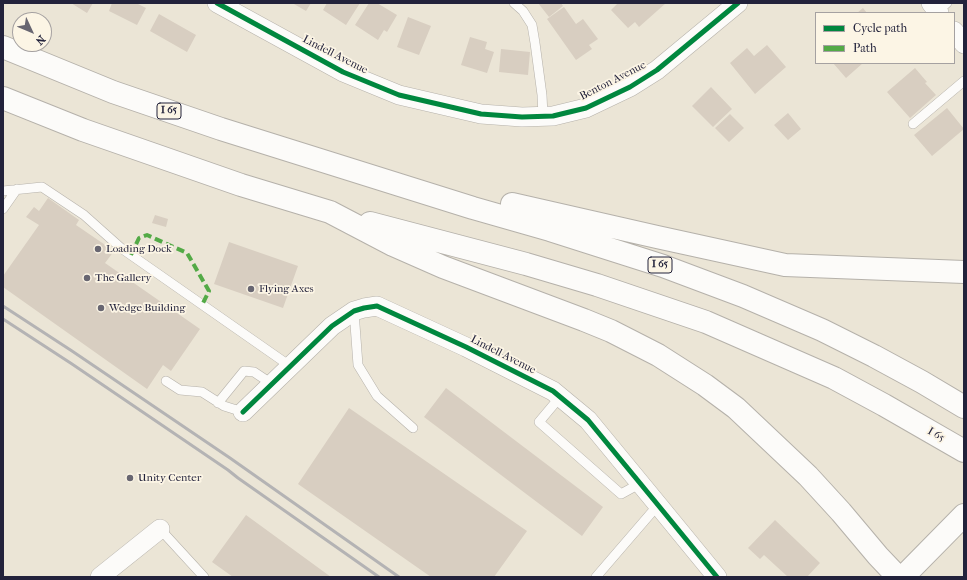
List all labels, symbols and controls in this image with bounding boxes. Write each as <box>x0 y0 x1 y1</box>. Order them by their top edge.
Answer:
north arrow <box>12 12 52 52</box>
legend <box>815 12 955 64</box>
text: Cycle path <box>853 21 907 35</box>
text: N <box>33 32 48 48</box>
street label: Lindell Avenue <box>300 33 370 77</box>
text: Path <box>853 41 877 55</box>
street label: Benton Avenue <box>578 59 648 103</box>
road number: I 65 <box>157 103 181 119</box>
place label: Loading Dock <box>106 242 172 256</box>
marker: Loading Dock <box>93 244 103 254</box>
road number: I 65 <box>648 257 672 273</box>
place label: The Gallery <box>95 271 151 285</box>
marker: The Gallery <box>82 273 92 283</box>
place label: Flying Axes <box>259 282 314 296</box>
marker: Flying Axes <box>246 284 256 294</box>
place label: Wedge Building <box>109 301 185 315</box>
marker: Wedge Building <box>96 303 106 313</box>
street label: Lindell Avenue <box>468 333 538 377</box>
street label: I 65 <box>925 425 947 445</box>
place label: Unity Center <box>138 471 201 485</box>
marker: Unity Center <box>125 473 135 483</box>

